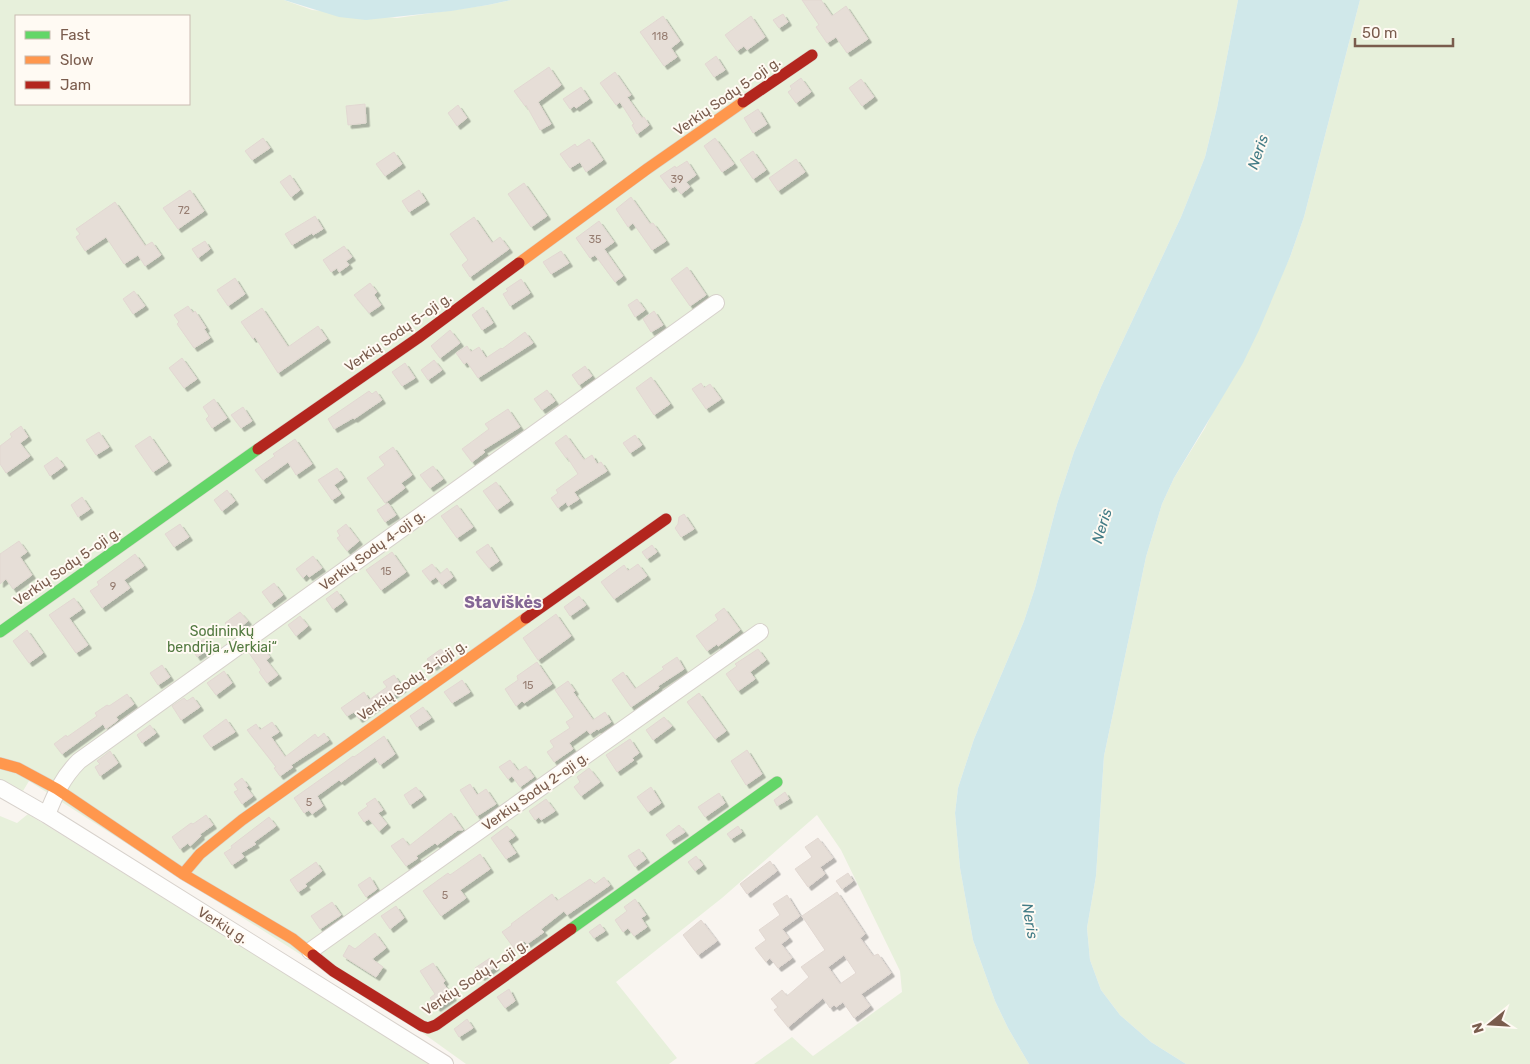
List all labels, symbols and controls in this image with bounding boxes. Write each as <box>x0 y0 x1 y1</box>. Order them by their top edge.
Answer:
legend <box>15 15 190 105</box>
scale bar <box>1355 15 1452 47</box>
text: 50 m <box>1362 24 1397 42</box>
text: Fast <box>60 26 90 44</box>
house number: 118 <box>652 30 668 43</box>
text: Slow <box>60 51 93 69</box>
street label: Verkių Sodų 5-oji g. <box>671 53 784 140</box>
text: Jam <box>60 76 91 94</box>
water label: Neris <box>1244 132 1272 172</box>
house number: 39 <box>670 173 684 186</box>
house number: 72 <box>178 204 190 217</box>
house number: 35 <box>588 233 602 246</box>
street label: Verkių Sodų 5-oji g. <box>342 289 455 376</box>
street label: Verkių Sodų 4-oji g. <box>316 506 429 595</box>
water label: Neris <box>1088 506 1116 546</box>
street label: Verkių Sodų 5-oji g. <box>11 523 124 610</box>
house number: 15 <box>380 565 392 578</box>
house number: 9 <box>110 580 116 593</box>
district label: Staviškės <box>464 593 542 612</box>
park label: Sodininkų bendrija „Verkiai“ <box>167 623 277 656</box>
street label: Verkių Sodų 3-ioji g. <box>354 636 470 725</box>
house number: 15 <box>522 679 534 692</box>
street label: Verkių Sodų 2-oji g. <box>479 748 592 834</box>
house number: 5 <box>306 796 313 809</box>
house number: 5 <box>442 889 449 902</box>
water label: Neris <box>1018 902 1042 941</box>
street label: Verkių g. <box>194 903 251 947</box>
street label: Verkių Sodų 1-oji g. <box>419 936 531 1019</box>
north arrow <box>1465 999 1515 1049</box>
text: N <box>1468 1020 1488 1035</box>

